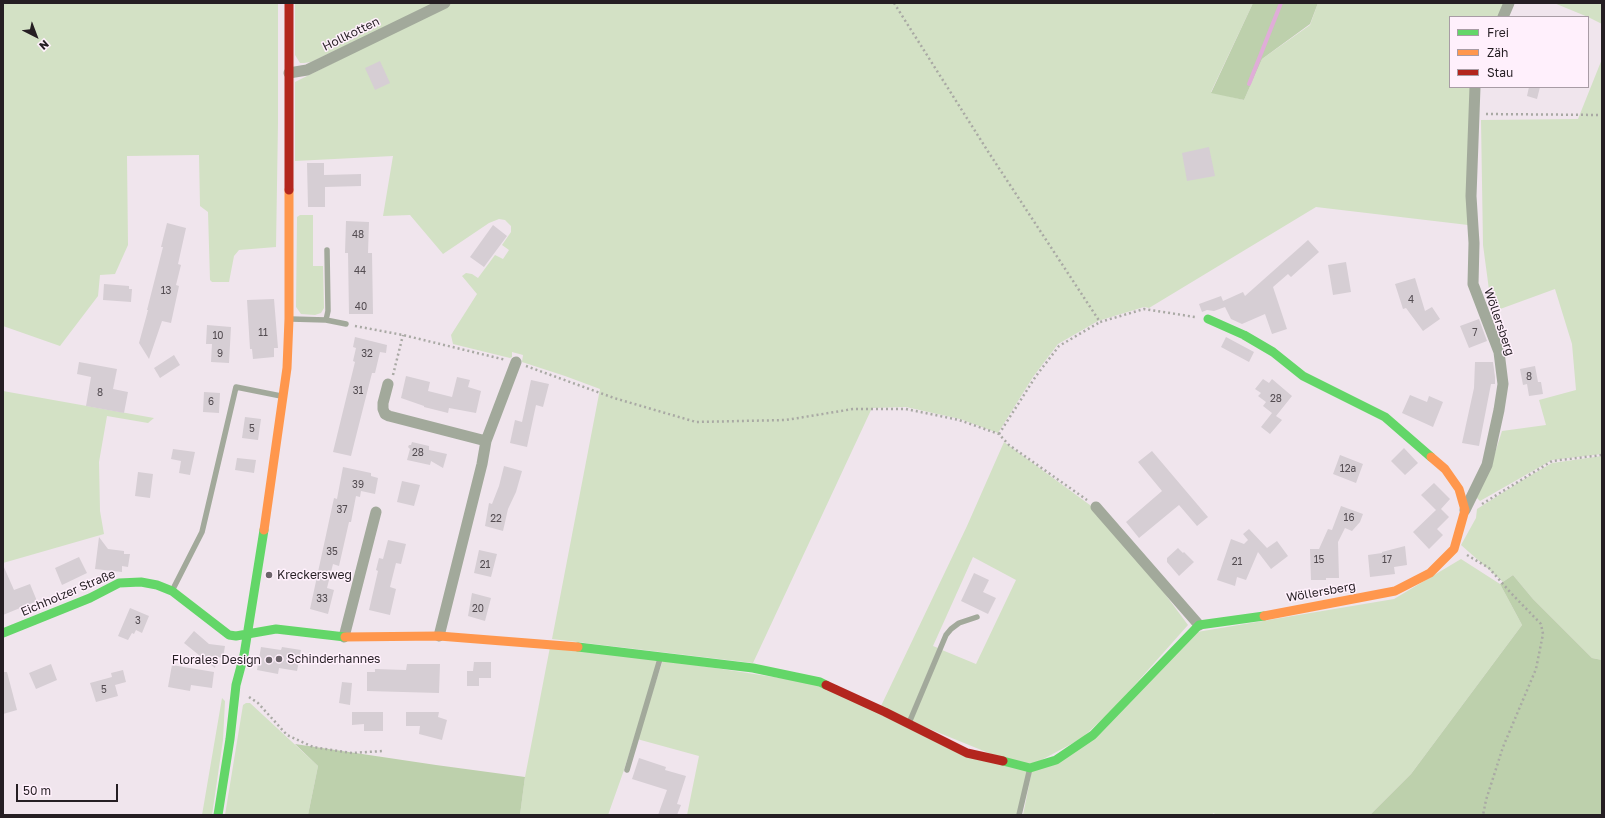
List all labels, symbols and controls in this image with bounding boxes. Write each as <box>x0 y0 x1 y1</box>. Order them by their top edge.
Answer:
street label: Hollkotten <box>320 14 382 54</box>
north arrow <box>16 16 56 56</box>
legend <box>1449 16 1589 88</box>
text: Frei <box>1487 25 1509 40</box>
text: N <box>37 38 52 53</box>
text: Zäh <box>1487 45 1508 60</box>
text: Stau <box>1487 65 1513 80</box>
house number: 48 <box>352 229 364 241</box>
house number: 44 <box>354 265 366 277</box>
house number: 13 <box>161 285 171 297</box>
street label: Wöllersberg <box>1481 287 1517 357</box>
house number: 4 <box>1408 294 1414 306</box>
house number: 40 <box>355 301 367 313</box>
house number: 11 <box>258 327 268 339</box>
house number: 7 <box>1472 327 1478 339</box>
house number: 10 <box>212 330 224 342</box>
house number: 9 <box>217 348 223 360</box>
house number: 32 <box>361 348 373 360</box>
house number: 8 <box>1526 371 1532 383</box>
house number: 31 <box>353 385 363 397</box>
house number: 8 <box>97 387 103 399</box>
house number: 28 <box>1270 393 1282 405</box>
house number: 6 <box>208 396 214 408</box>
house number: 5 <box>249 423 255 435</box>
house number: 28 <box>412 447 424 459</box>
house number: 12a <box>1340 463 1356 475</box>
house number: 39 <box>352 479 364 491</box>
house number: 37 <box>336 504 348 516</box>
house number: 16 <box>1344 512 1354 524</box>
house number: 22 <box>490 513 502 525</box>
house number: 35 <box>326 546 338 558</box>
house number: 15 <box>1314 554 1324 566</box>
house number: 17 <box>1382 554 1392 566</box>
house number: 21 <box>1232 556 1242 568</box>
house number: 21 <box>480 559 490 571</box>
street label: Eichholzer Straße <box>19 567 117 619</box>
place label: Kreckersweg <box>277 568 352 582</box>
marker: Kreckersweg <box>264 570 274 580</box>
street label: Wöllersberg <box>1285 579 1357 605</box>
house number: 33 <box>316 593 328 605</box>
house number: 20 <box>472 603 484 615</box>
house number: 3 <box>135 615 141 627</box>
place label: Schinderhannes <box>287 652 380 666</box>
place label: Florales Design <box>172 653 261 667</box>
marker: Schinderhannes <box>274 654 284 664</box>
marker: Florales Design <box>264 655 274 665</box>
house number: 5 <box>101 684 107 696</box>
scale bar <box>18 776 120 802</box>
text: 50 m <box>23 783 51 798</box>

